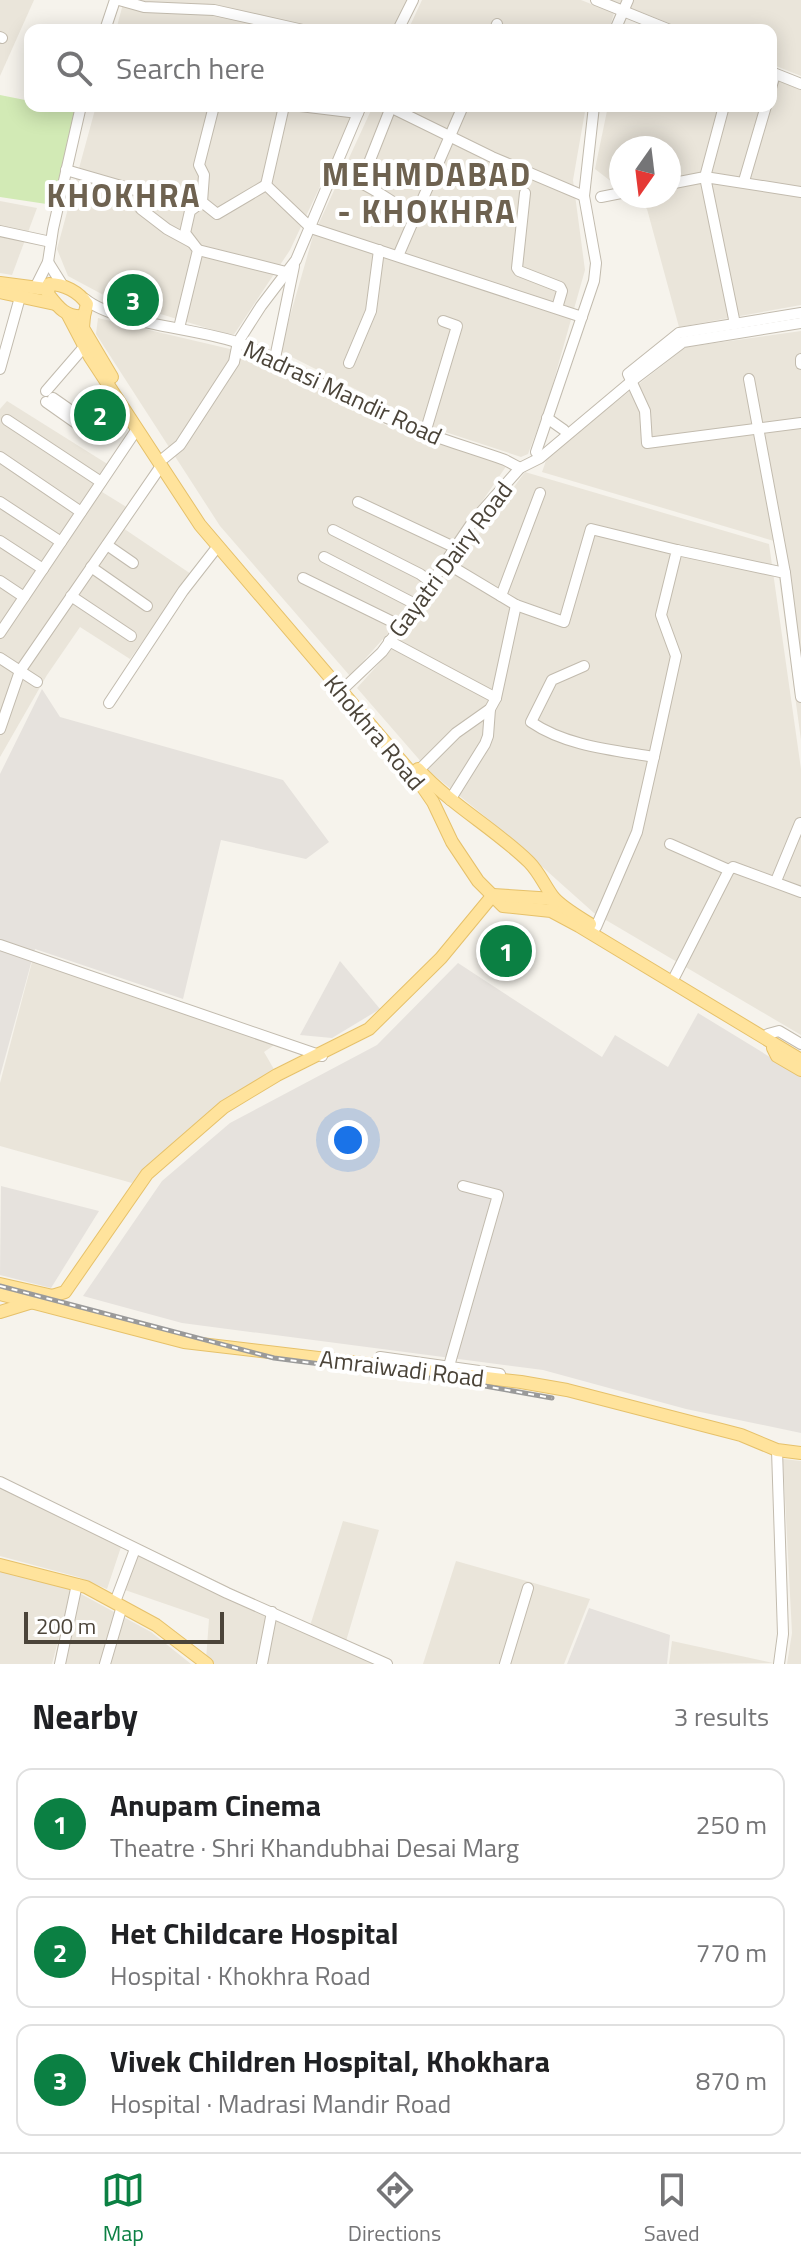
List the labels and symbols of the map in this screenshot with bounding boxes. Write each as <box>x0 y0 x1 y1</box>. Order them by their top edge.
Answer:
north arrow <box>609 136 681 208</box>
district label: MEHMDABAD - KHOKHRA <box>322 150 532 235</box>
district label: KHOKHRA <box>47 171 202 219</box>
pin: 3 <box>107 270 159 330</box>
street label: Madrasi Mandir Road <box>238 330 448 454</box>
pin: 2 <box>74 385 126 445</box>
street label: Gayatri Dairy Road <box>379 473 521 645</box>
street label: Khokhra Road <box>316 666 434 798</box>
pin: 1 <box>480 921 532 981</box>
your location <box>328 1120 368 1160</box>
street label: Amraiwadi Road <box>318 1340 486 1396</box>
scale bar <box>24 1608 224 1644</box>

